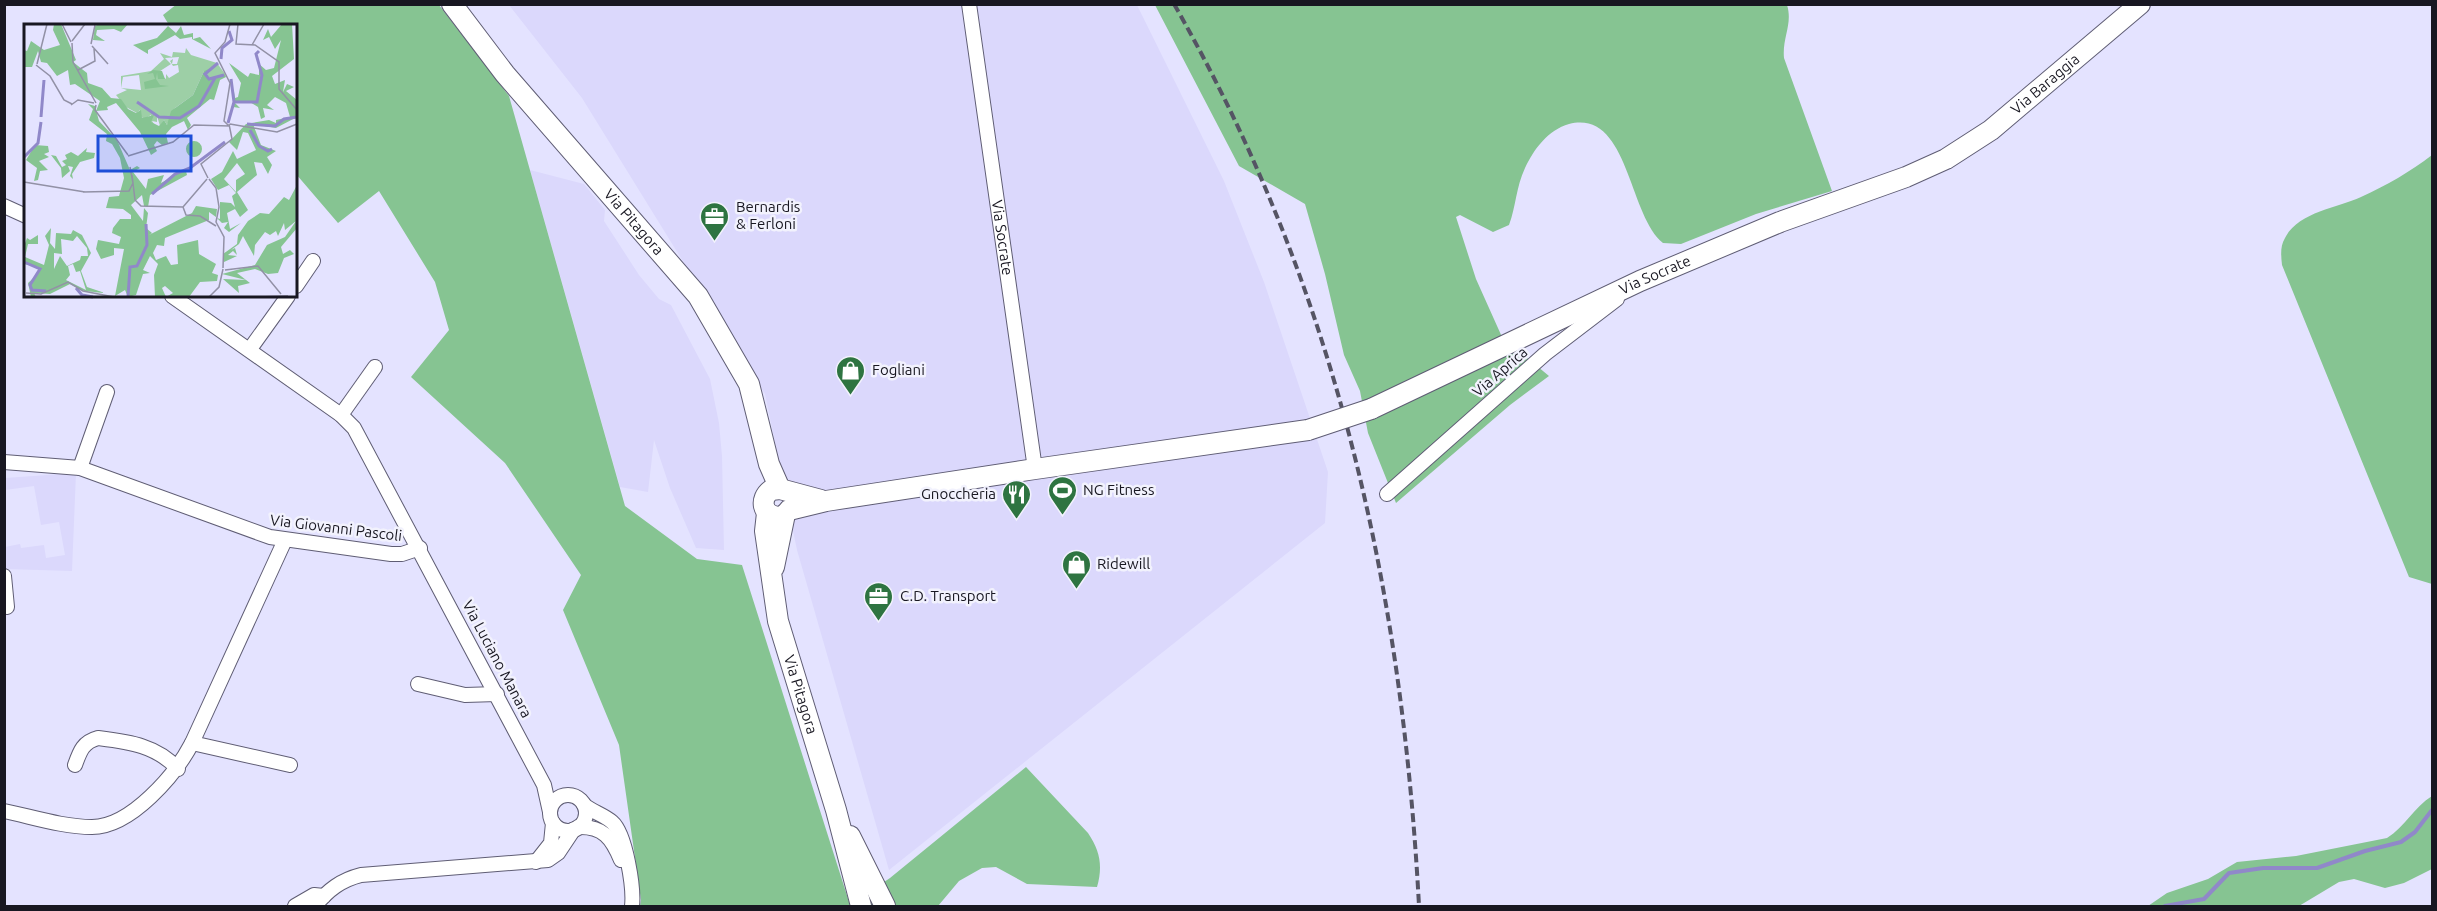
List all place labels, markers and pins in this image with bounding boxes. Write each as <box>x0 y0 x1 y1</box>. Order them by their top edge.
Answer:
place label: Bernardis & Ferloni <box>736 198 800 232</box>
office icon: Bernardis & Ferloni <box>699 200 731 242</box>
shop icon: Fogliani <box>835 354 867 396</box>
place label: Fogliani <box>872 361 925 378</box>
sports icon: NG Fitness <box>1046 474 1078 516</box>
restaurant icon: Gnoccheria <box>1001 478 1033 520</box>
place label: NG Fitness <box>1083 481 1154 498</box>
place label: Gnoccheria <box>921 485 996 502</box>
shop icon: Ridewill <box>1060 548 1092 590</box>
place label: Ridewill <box>1097 555 1150 572</box>
office icon: C.D. Transport <box>863 580 895 622</box>
place label: C.D. Transport <box>900 587 996 604</box>

